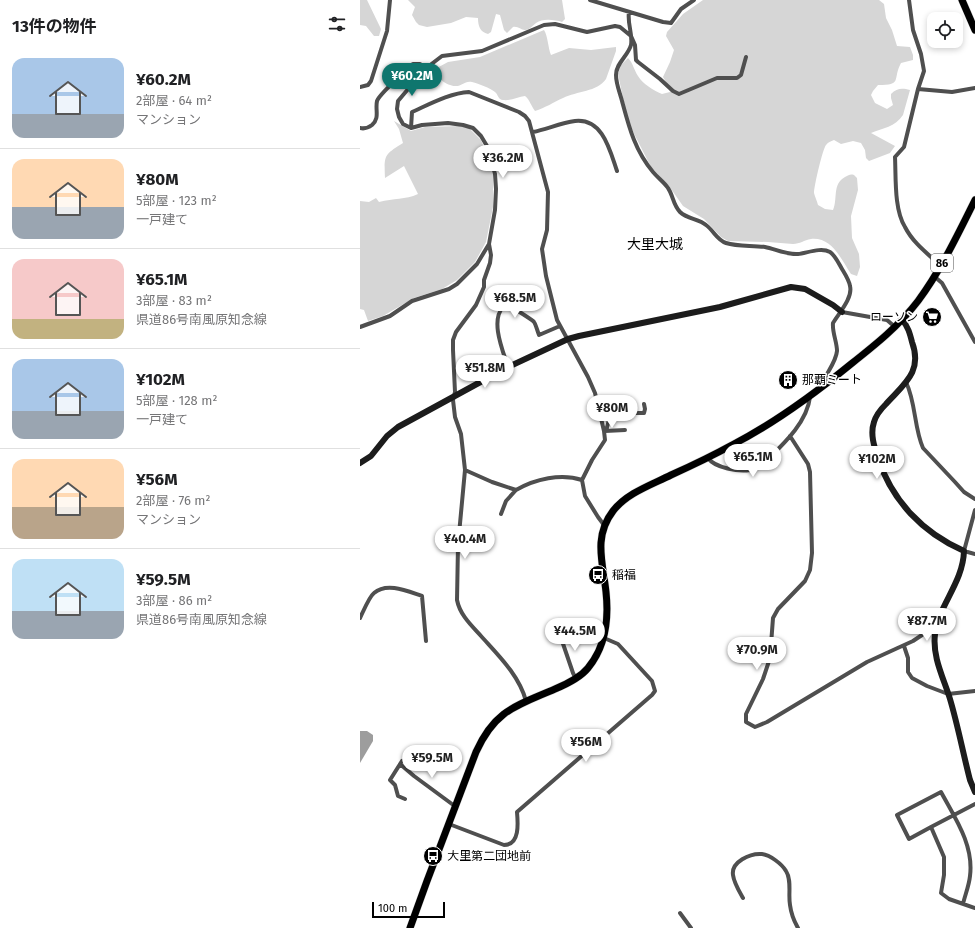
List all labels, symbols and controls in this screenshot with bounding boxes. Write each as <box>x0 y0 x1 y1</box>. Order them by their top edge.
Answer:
map controls <box>927 12 963 48</box>
button: locate <box>927 12 963 48</box>
icon: filters <box>326 13 348 35</box>
text: 13件の物件 <box>12 16 97 37</box>
pin: ¥60.2M <box>379 63 445 97</box>
text: ¥60.2M <box>391 68 433 83</box>
text: ¥60.2M <box>136 69 191 90</box>
icon: home <box>44 74 92 122</box>
text: 2部屋 · 64 m² <box>136 93 212 108</box>
text: マンション <box>136 112 201 127</box>
pin: ¥36.2M <box>470 145 536 179</box>
text: ¥36.2M <box>482 150 524 165</box>
text: ¥80M <box>136 169 179 190</box>
icon: home <box>44 175 92 223</box>
text: 5部屋 · 123 m² <box>136 193 217 208</box>
text: 一戸建て <box>136 212 188 227</box>
district label: 大里大城 <box>627 236 683 253</box>
road number: 86 <box>931 254 953 272</box>
text: ¥65.1M <box>136 269 187 290</box>
icon: home <box>44 275 92 323</box>
pin: ¥68.5M <box>482 285 548 319</box>
text: ¥68.5M <box>494 290 536 305</box>
text: 3部屋 · 83 m² <box>136 293 212 308</box>
supermarket icon: ローソン <box>921 306 943 328</box>
place label: ローソン <box>870 310 918 324</box>
text: 県道86号南風原知念線 <box>136 312 267 327</box>
pin: ¥51.8M <box>452 355 518 389</box>
text: ¥51.8M <box>465 360 505 375</box>
text: ¥102M <box>136 369 185 390</box>
building icon: 那覇ミート <box>777 369 799 391</box>
place label: 那覇ミート <box>802 373 862 387</box>
icon: home <box>44 375 92 423</box>
text: 5部屋 · 128 m² <box>136 393 217 408</box>
pin: ¥80M <box>588 395 636 429</box>
text: ¥80M <box>596 400 628 415</box>
text: 一戸建て <box>136 412 188 427</box>
pin: ¥65.1M <box>720 444 786 478</box>
pin: ¥102M <box>849 446 905 480</box>
text: ¥65.1M <box>733 449 773 464</box>
text: ¥102M <box>858 451 896 466</box>
text: ¥56M <box>136 469 178 490</box>
icon: home <box>44 475 92 523</box>
text: 2部屋 · 76 m² <box>136 493 211 508</box>
text: マンション <box>136 512 201 527</box>
pin: ¥40.4M <box>432 526 498 560</box>
text: ¥40.4M <box>444 531 486 546</box>
bus stop icon: 稲福 <box>587 564 609 586</box>
place label: 稲福 <box>612 568 636 582</box>
text: ¥59.5M <box>136 569 191 590</box>
icon: home <box>44 575 92 623</box>
text: 3部屋 · 86 m² <box>136 593 212 608</box>
pin: ¥87.7M <box>894 608 960 642</box>
text: 県道86号南風原知念線 <box>136 612 267 627</box>
text: ¥87.7M <box>907 613 947 628</box>
pin: ¥44.5M <box>542 618 608 652</box>
text: ¥44.5M <box>554 623 596 638</box>
pin: ¥70.9M <box>724 637 790 671</box>
text: ¥70.9M <box>736 642 778 657</box>
pin: ¥56M <box>562 729 610 763</box>
text: ¥56M <box>570 734 602 749</box>
pin: ¥59.5M <box>399 745 465 779</box>
text: ¥59.5M <box>411 750 453 765</box>
bus stop icon: 大里第二団地前 <box>422 845 444 867</box>
place label: 大里第二団地前 <box>447 849 531 863</box>
scale bar <box>372 900 445 919</box>
text: 100 m <box>378 902 407 915</box>

